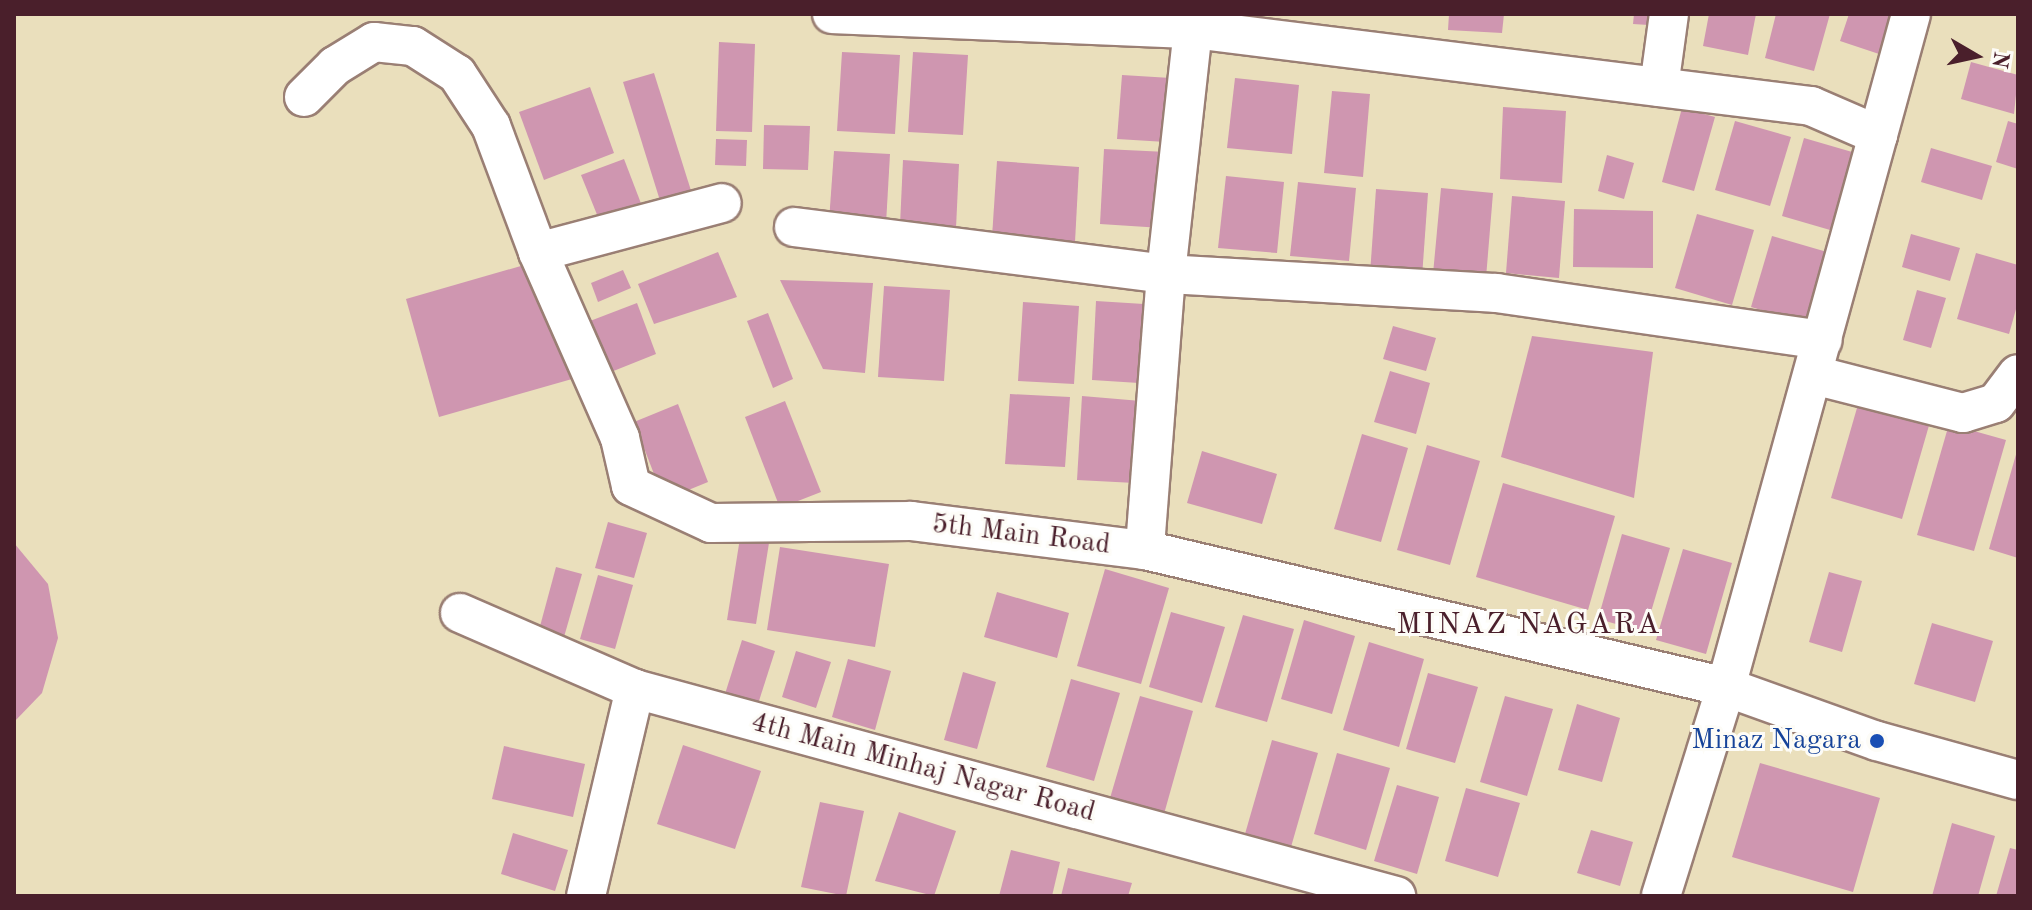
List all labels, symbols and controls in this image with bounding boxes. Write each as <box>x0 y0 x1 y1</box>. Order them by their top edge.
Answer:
north arrow <box>1936 16 2016 96</box>
text: N <box>1988 50 2012 70</box>
street label: 5th Main Road <box>930 507 1112 563</box>
district label: MINAZ NAGARA <box>1396 607 1662 643</box>
street label: 4th Main Minhaj Nagar Road <box>747 706 1099 830</box>
place label: Minaz Nagara <box>1691 724 1861 758</box>
marker: Minaz Nagara <box>1868 732 1886 750</box>

